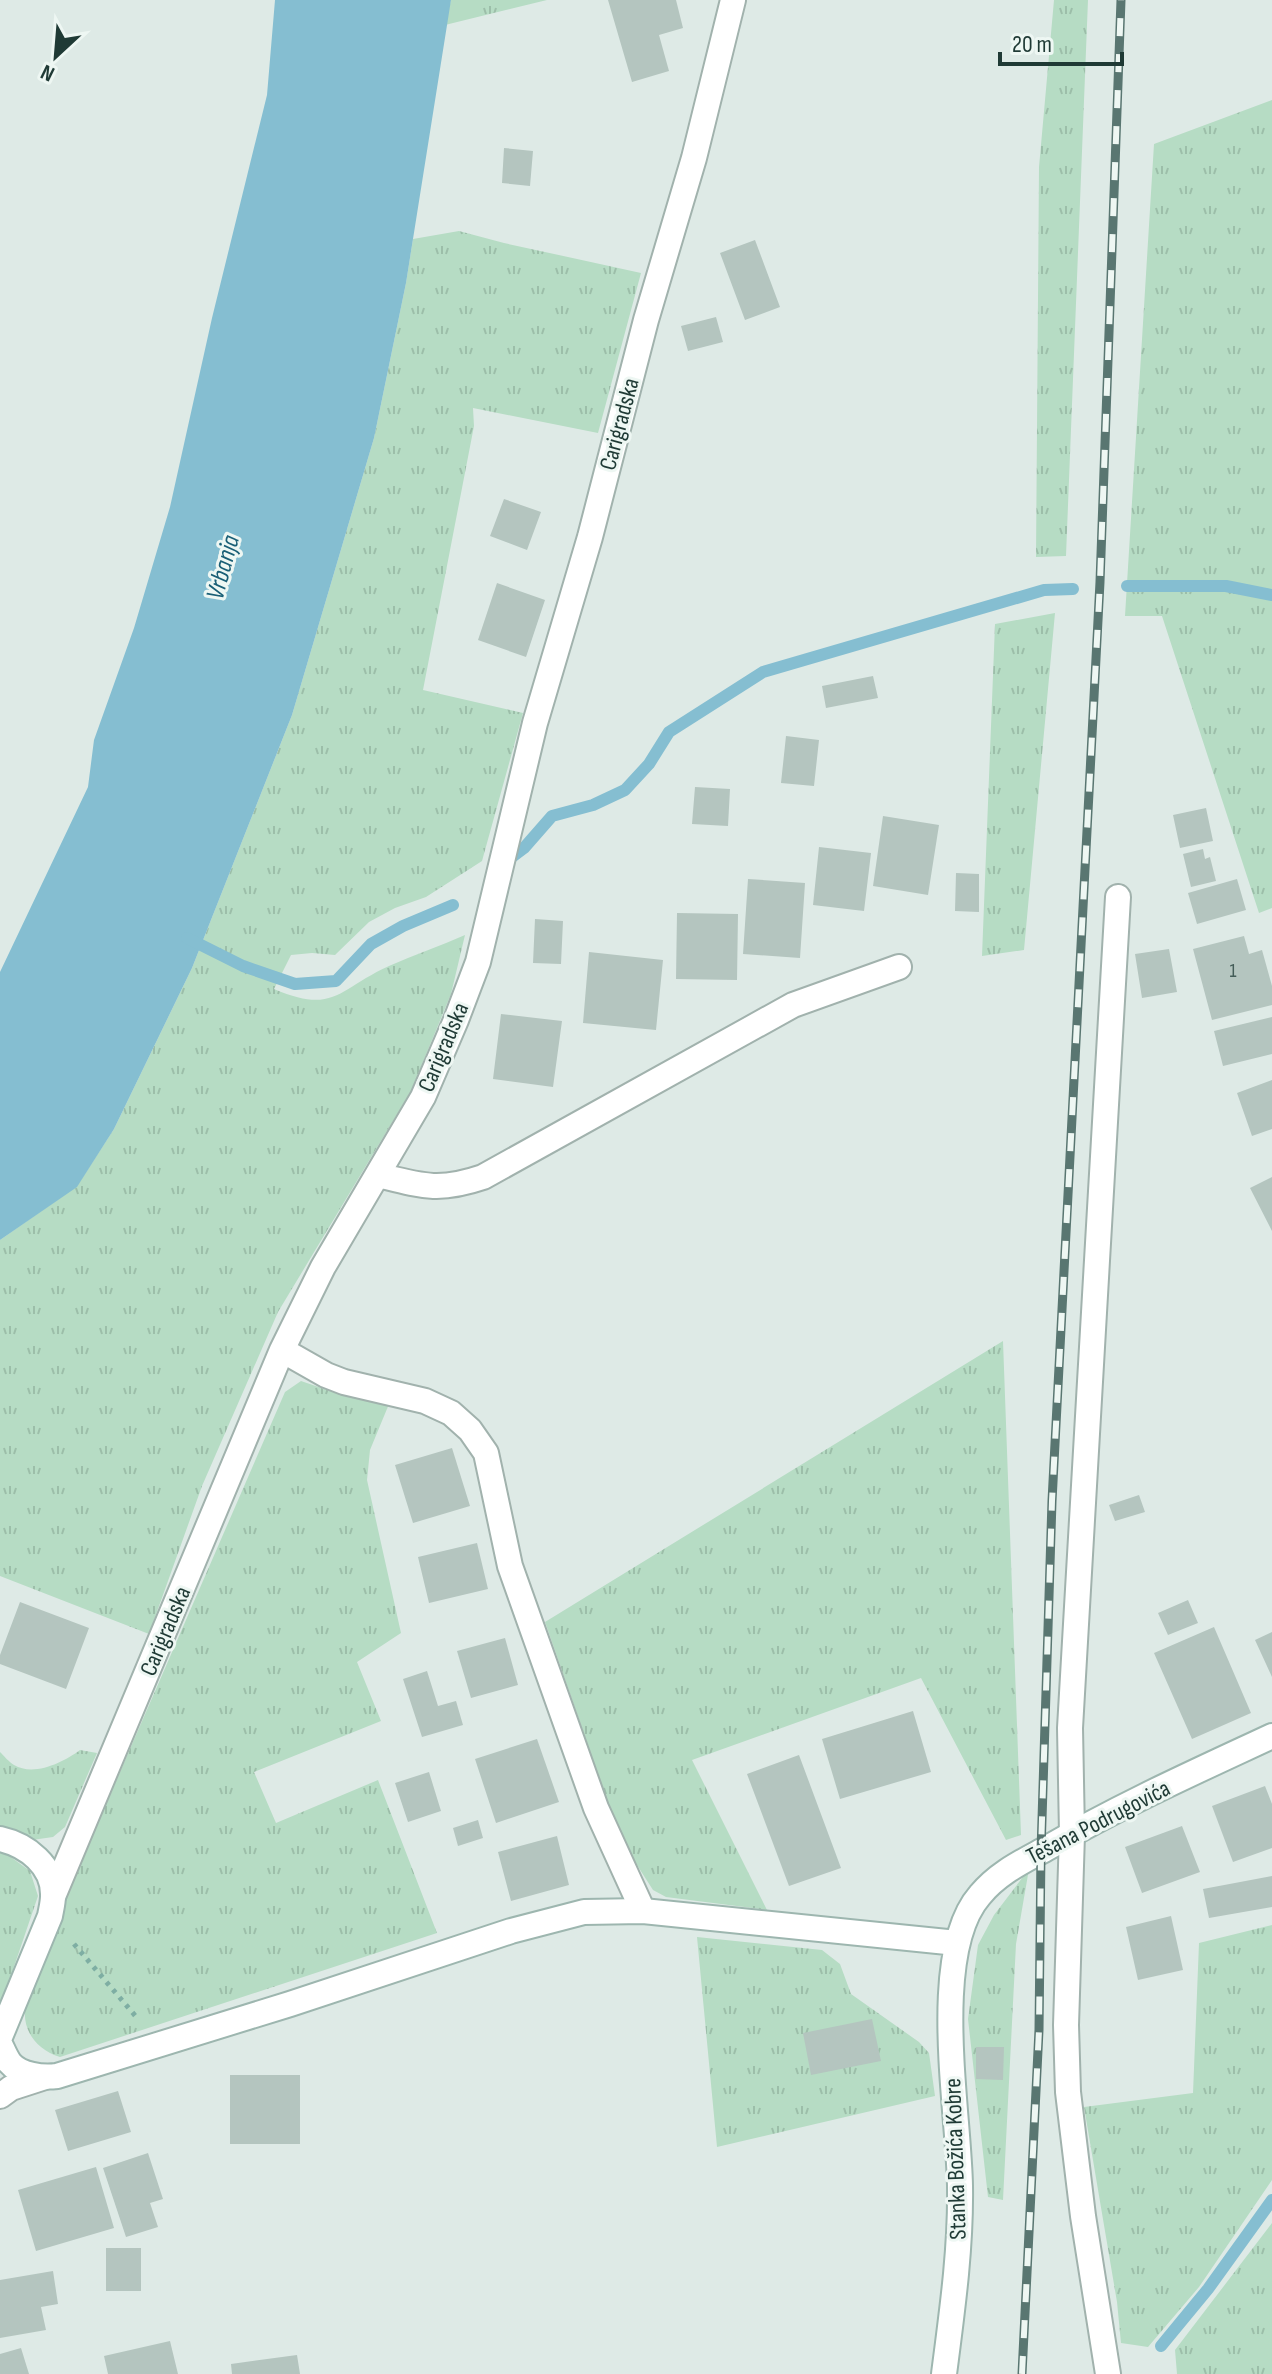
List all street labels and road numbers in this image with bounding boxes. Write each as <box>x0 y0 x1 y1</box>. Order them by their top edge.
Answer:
street label: Carigradska <box>593 375 646 473</box>
street label: Carigradska <box>412 998 475 1096</box>
street label: Carigradska <box>134 1582 197 1680</box>
street label: Tešana Podrugovića <box>1021 1774 1175 1871</box>
street label: Stanka Božića Kobre <box>938 2078 973 2240</box>

